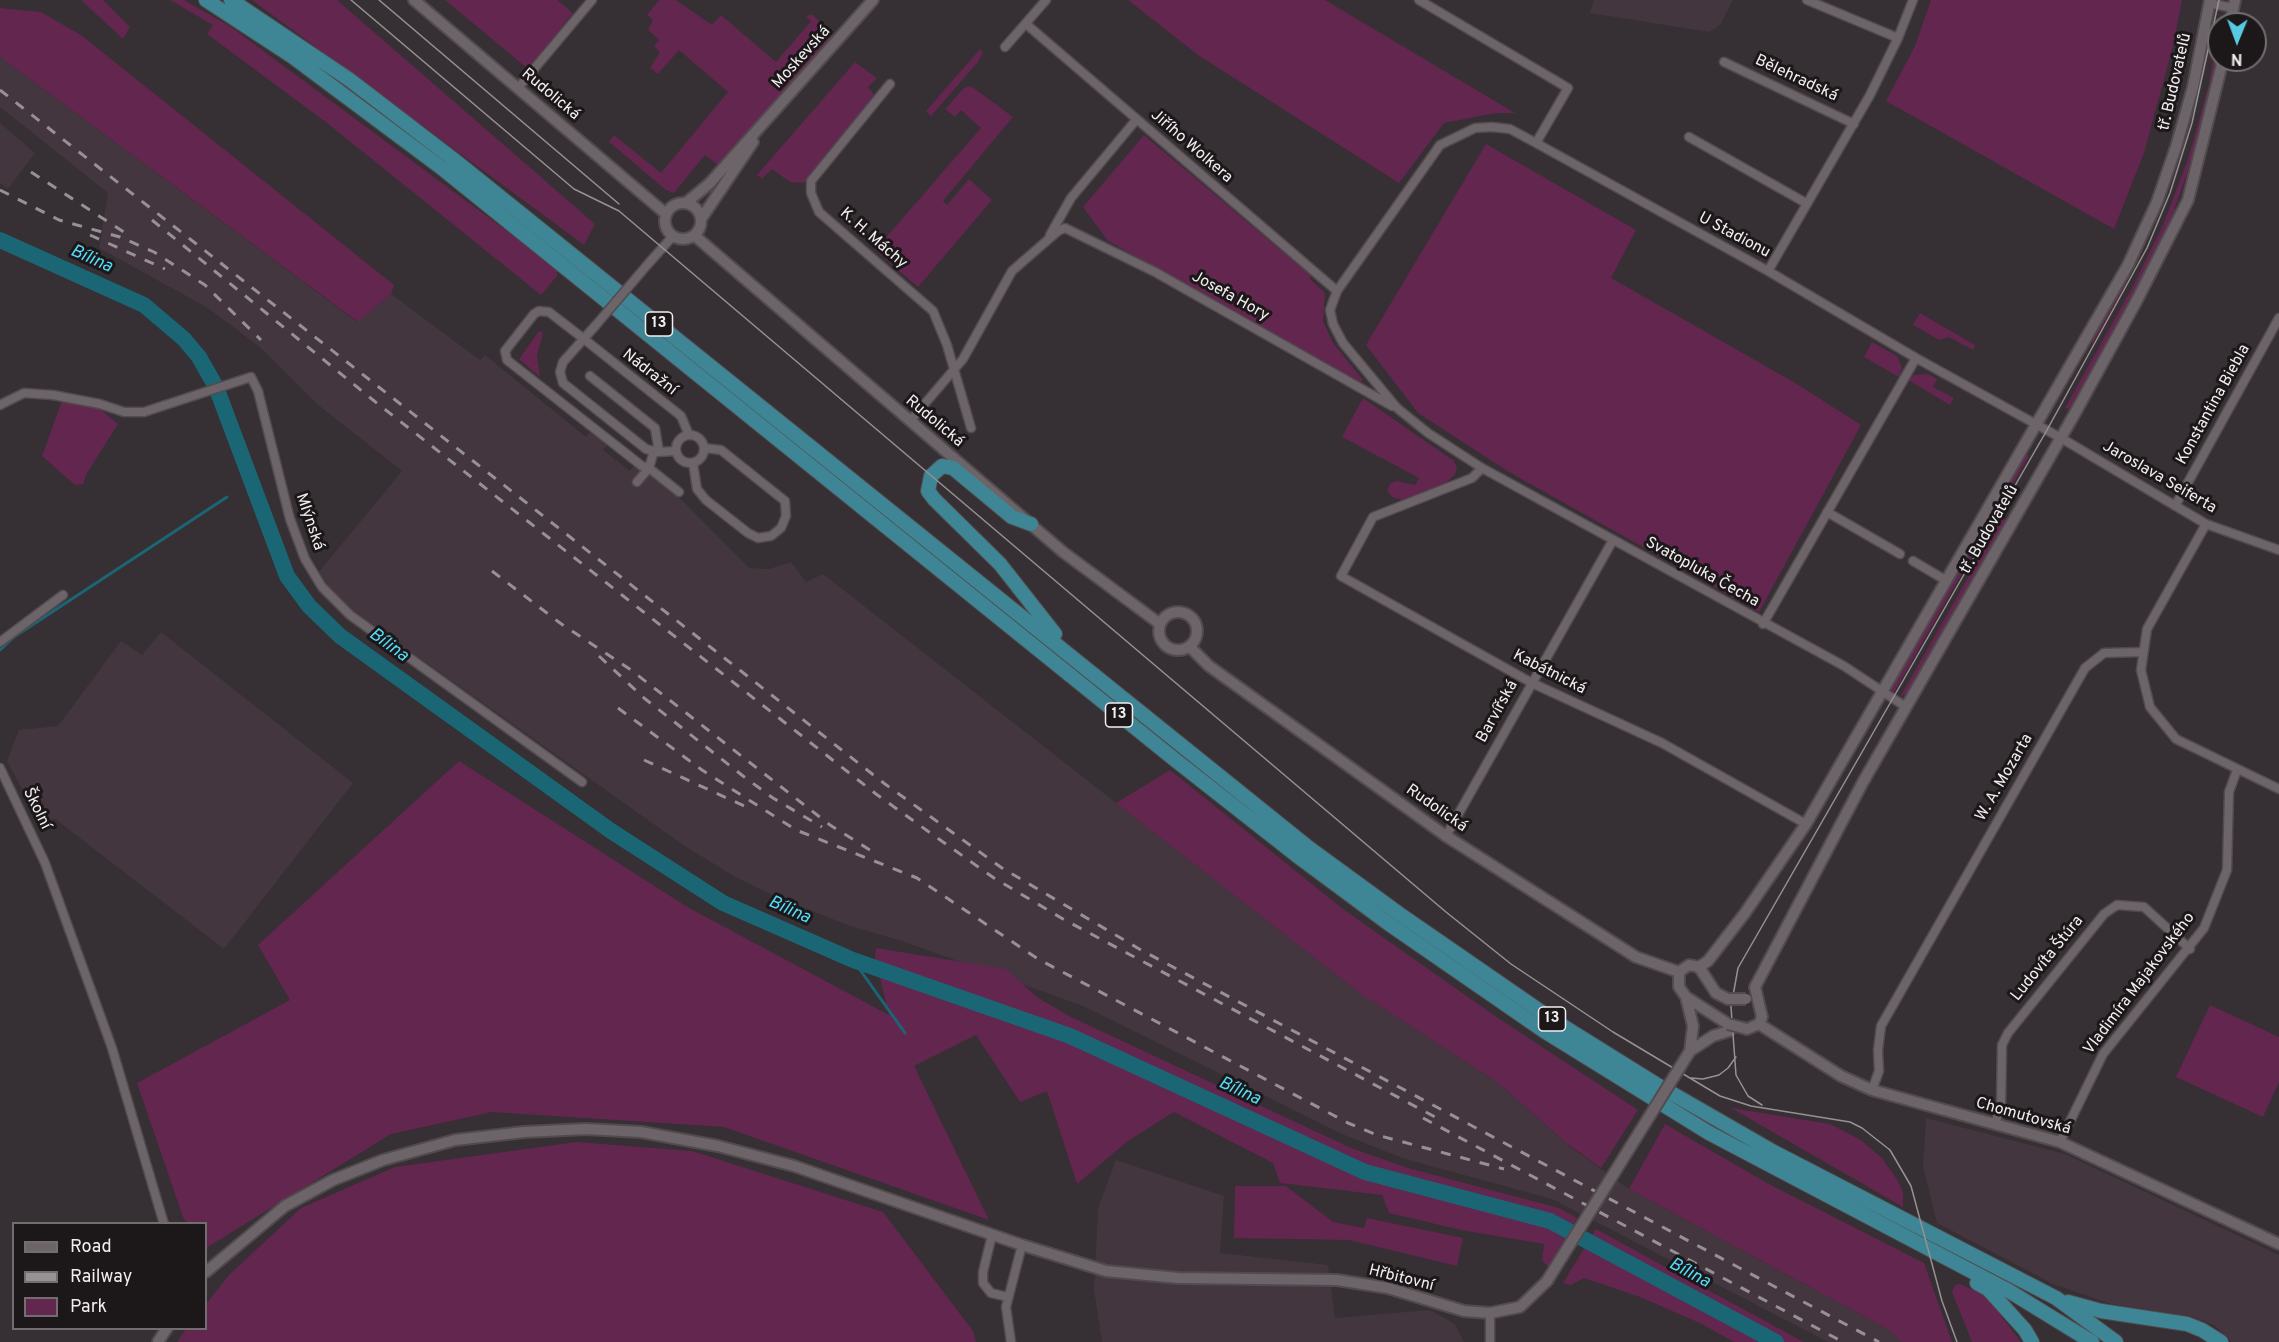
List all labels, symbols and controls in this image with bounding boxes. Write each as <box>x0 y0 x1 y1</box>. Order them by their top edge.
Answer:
north arrow <box>2207 12 2267 72</box>
street label: Moskevská <box>769 23 835 93</box>
street label: tř. Budovatelů <box>2155 31 2197 133</box>
text: N <box>2231 48 2243 68</box>
street label: Bělehradská <box>1752 51 1840 107</box>
street label: Rudolická <box>517 65 583 125</box>
street label: Jiřího Wolkera <box>1146 106 1236 188</box>
street label: K. H. Máchy <box>835 204 911 274</box>
street label: U Stadionu <box>1695 209 1773 263</box>
water label: Bílina <box>67 241 115 279</box>
street label: Josefa Hory <box>1188 268 1272 326</box>
road number: 13 <box>646 312 672 336</box>
street label: Konstantina Biebla <box>2173 342 2255 468</box>
street label: Nádražní <box>618 346 680 400</box>
street label: Rudolická <box>901 392 967 452</box>
street label: Jaroslava Seiferta <box>2099 438 2219 518</box>
street label: tř. Budovatelů <box>1957 482 2023 578</box>
street label: Mlýnská <box>290 491 328 553</box>
street label: Svatopluka Čecha <box>1642 534 1762 612</box>
water label: Bílina <box>364 624 412 668</box>
street label: Kabátnická <box>1509 646 1589 700</box>
street label: Barvířská <box>1473 678 1523 746</box>
road number: 13 <box>1106 703 1132 727</box>
street label: W. A. Mozarta <box>1972 731 2038 825</box>
street label: Rudolická <box>1402 781 1470 837</box>
street label: Školní <box>18 785 54 833</box>
water label: Bílina <box>765 892 813 930</box>
street label: Vladimíra Majakovského <box>2080 909 2200 1059</box>
street label: Ludovíta Štúra <box>2008 912 2088 1006</box>
road number: 13 <box>1538 1007 1566 1031</box>
water label: Bílina <box>1215 1073 1263 1111</box>
street label: Chomutovská <box>1973 1094 2073 1140</box>
legend <box>12 1222 207 1330</box>
text: Road <box>70 1236 112 1259</box>
water label: Bílina <box>1665 1254 1713 1294</box>
street label: Hřbitovní <box>1366 1262 1436 1296</box>
text: Railway <box>70 1266 132 1289</box>
text: Park <box>70 1296 107 1319</box>

